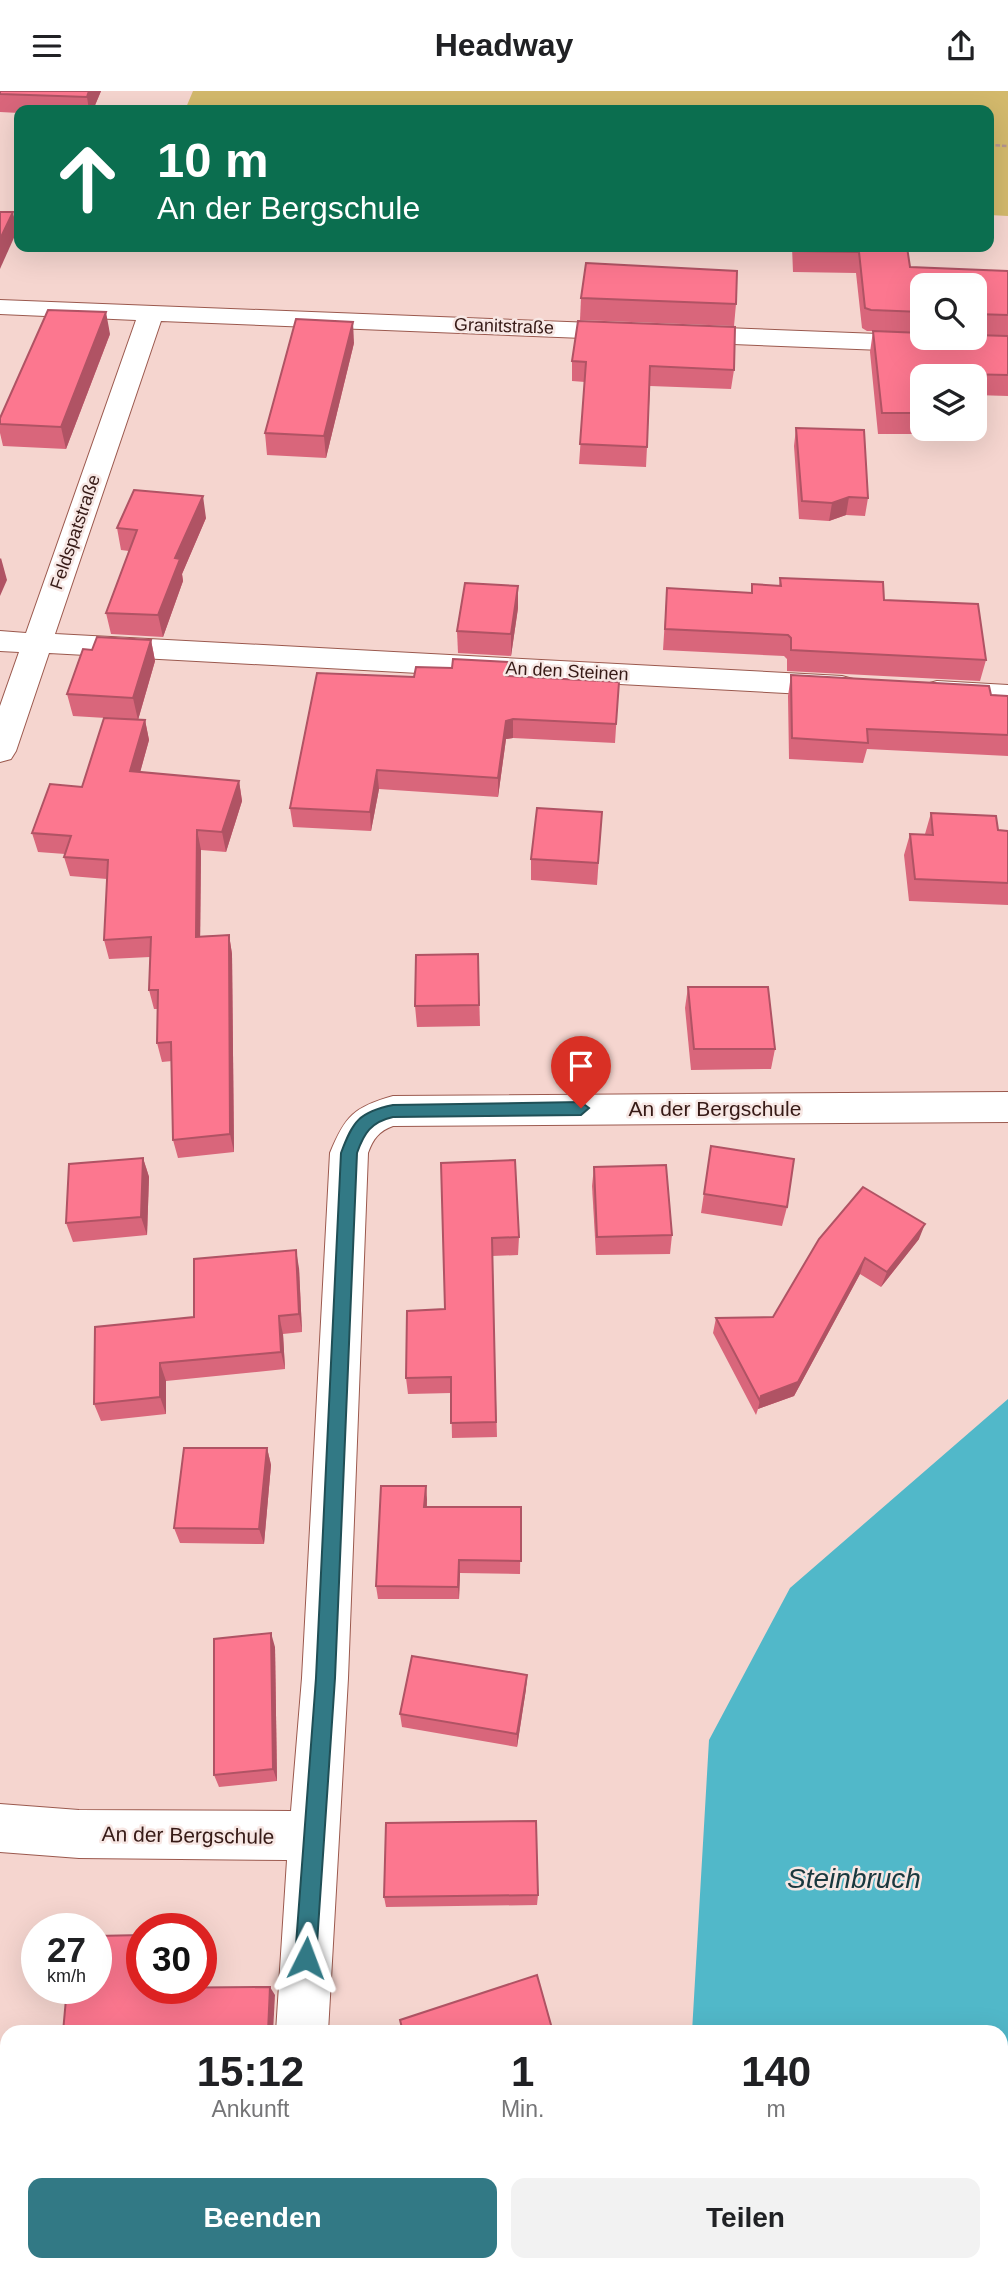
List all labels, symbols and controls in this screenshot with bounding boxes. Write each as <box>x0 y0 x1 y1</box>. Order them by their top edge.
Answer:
icon: menu <box>28 27 66 65</box>
text: Headway <box>435 27 573 63</box>
icon: share <box>942 27 980 65</box>
icon: ahead <box>42 133 133 224</box>
text: 10 m <box>157 133 269 187</box>
text: An der Bergschule <box>157 190 420 226</box>
map controls <box>910 273 987 441</box>
button: search <box>910 273 987 350</box>
street label: Granitstraße <box>454 314 554 338</box>
button: layers <box>910 364 987 441</box>
street label: Feldspatstraße <box>46 472 104 592</box>
street label: An den Steinen <box>505 658 629 684</box>
pin <box>551 1036 611 1108</box>
icon: arrive <box>562 1047 600 1085</box>
street label: An der Bergschule <box>629 1097 801 1120</box>
street label: An der Bergschule <box>101 1822 275 1848</box>
water label: Steinbruch <box>787 1863 921 1894</box>
speed limit sign: 30 <box>126 1913 217 2004</box>
position arrow <box>269 1921 343 1995</box>
text: 27 <box>47 1930 86 1969</box>
text: km/h <box>47 1966 86 1986</box>
text: 15:12 <box>197 2048 304 2095</box>
text: 1 <box>511 2048 534 2095</box>
text: 140 <box>741 2048 811 2095</box>
text: Ankunft <box>211 2096 289 2122</box>
text: Min. <box>501 2096 544 2122</box>
text: m <box>767 2096 786 2122</box>
button: Beenden <box>28 2178 497 2258</box>
button: Teilen <box>511 2178 980 2258</box>

